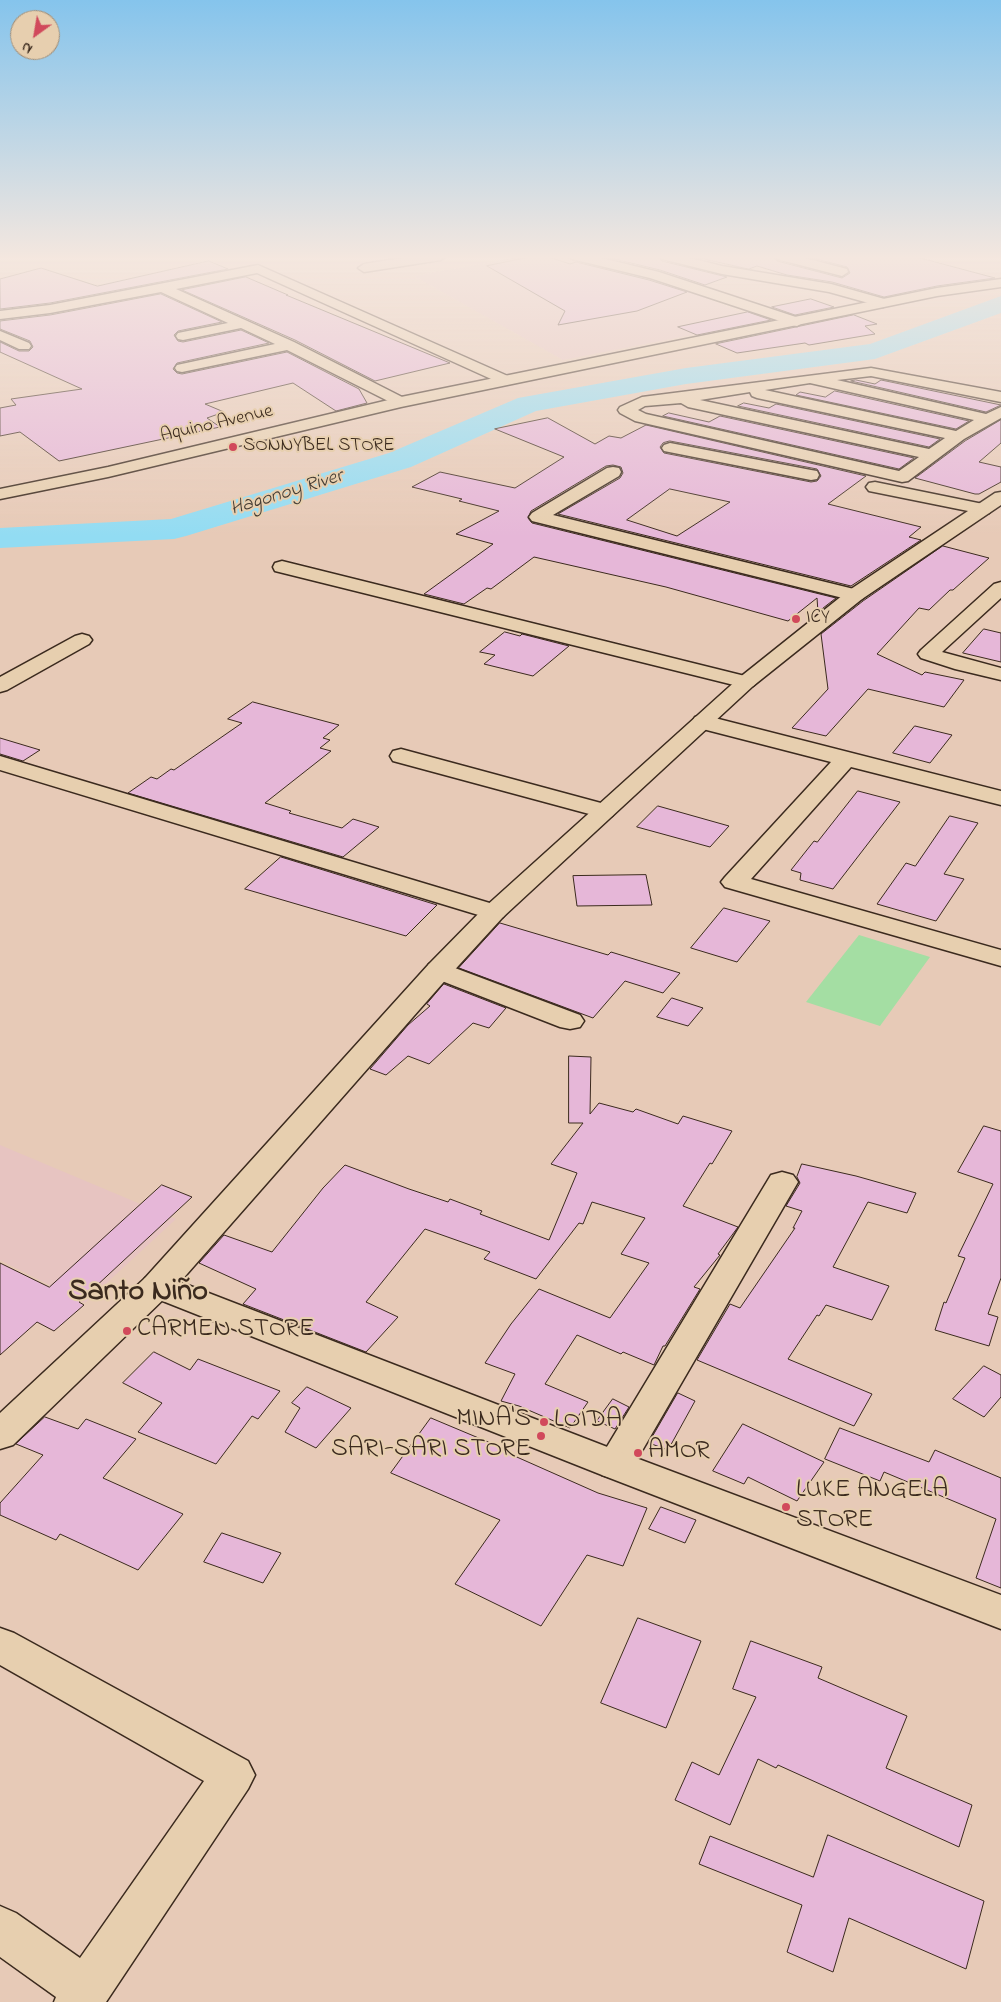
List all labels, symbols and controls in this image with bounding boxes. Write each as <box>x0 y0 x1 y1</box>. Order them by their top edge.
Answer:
north arrow <box>10 10 60 60</box>
text: N <box>18 36 37 59</box>
street label: Aquino Avenue <box>159 401 275 449</box>
place label: SONNYBEL STORE <box>243 436 395 458</box>
marker: SONNYBEL STORE <box>227 441 239 453</box>
water label: Hagonoy River <box>228 466 346 522</box>
place label: ICY <box>806 608 830 630</box>
marker: ICY <box>790 613 802 625</box>
district label: Santo Niño <box>68 1276 208 1312</box>
place label: CARMEN STORE <box>137 1315 315 1347</box>
marker: CARMEN STORE <box>121 1325 133 1337</box>
place label: MINA'S SARI-SARI STORE <box>331 1405 531 1466</box>
place label: LOIDA <box>554 1406 622 1438</box>
marker: LOIDA <box>538 1416 550 1428</box>
marker: MINA'S SARI-SARI STORE <box>535 1430 547 1442</box>
place label: AMOR <box>648 1437 710 1469</box>
marker: AMOR <box>632 1447 644 1459</box>
place label: LUKE ANGELA STORE <box>796 1476 948 1538</box>
marker: LUKE ANGELA STORE <box>780 1501 792 1513</box>

